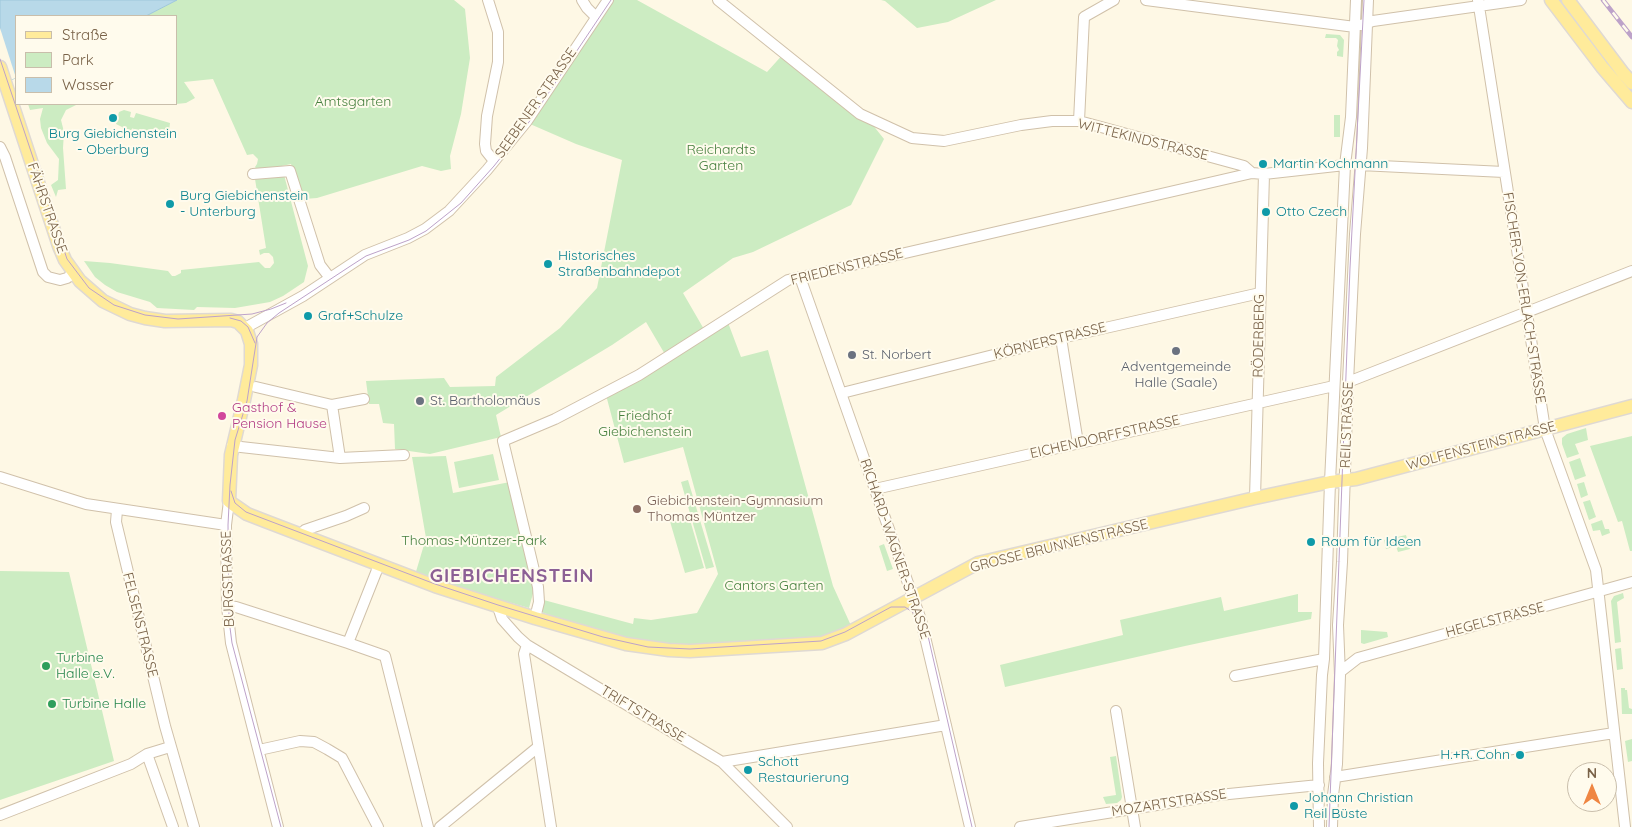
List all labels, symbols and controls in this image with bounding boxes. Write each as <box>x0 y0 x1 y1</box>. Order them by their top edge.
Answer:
legend <box>15 15 178 105</box>
text: Straße <box>62 25 108 44</box>
street label: SEEBENER STRASSE <box>492 45 580 161</box>
text: Park <box>62 50 94 69</box>
text: Wasser <box>62 75 114 94</box>
park label: Amtsgarten <box>315 94 391 110</box>
marker: Burg Giebichenstein - Oberburg <box>107 112 119 124</box>
street label: WITTEKINDSTRASSE <box>1076 116 1210 164</box>
place label: Burg Giebichenstein - Oberburg <box>49 126 177 158</box>
park label: Reichardts Garten <box>686 142 756 174</box>
place label: Martin Kochmann <box>1273 156 1388 172</box>
marker: Martin Kochmann <box>1257 158 1269 170</box>
street label: FÄHRSTRASSE <box>24 160 70 256</box>
place label: Burg Giebichenstein - Unterburg <box>180 188 308 220</box>
street label: FISCHER-VON-ERLACH-STRASSE <box>1499 191 1549 405</box>
marker: Burg Giebichenstein - Unterburg <box>164 198 176 210</box>
place label: Otto Czech <box>1276 204 1347 220</box>
marker: Otto Czech <box>1260 206 1272 218</box>
street label: FRIEDENSTRASSE <box>789 245 905 289</box>
place label: Historisches Straßenbahndepot <box>558 248 680 280</box>
marker: Historisches Straßenbahndepot <box>542 258 554 270</box>
street label: RÖDERBERG <box>1250 294 1268 378</box>
place label: Graf+Schulze <box>318 308 403 324</box>
marker: Graf+Schulze <box>302 310 314 322</box>
street label: KÖRNERSTRASSE <box>992 319 1108 363</box>
marker: Adventgemeinde Halle (Saale) <box>1170 345 1182 357</box>
place label: St. Norbert <box>862 347 932 363</box>
marker: St. Norbert <box>846 349 858 361</box>
place label: Adventgemeinde Halle (Saale) <box>1121 359 1231 392</box>
street label: REILSTRASSE <box>1337 381 1357 469</box>
place label: St. Bartholomäus <box>430 393 540 409</box>
marker: St. Bartholomäus <box>414 395 426 407</box>
place label: Gasthof & Pension Hause <box>232 400 327 432</box>
park label: Friedhof Giebichenstein <box>598 408 692 441</box>
marker: Gasthof & Pension Hause <box>216 410 228 422</box>
street label: EICHENDORFFSTRASSE <box>1028 412 1182 462</box>
street label: WOLFENSTEINSTRASSE <box>1404 418 1558 474</box>
street label: RICHARD-WAGNER-STRASSE <box>856 457 934 641</box>
place label: Giebichenstein-Gymnasium Thomas Müntzer <box>647 493 823 526</box>
marker: Giebichenstein-Gymnasium Thomas Müntzer <box>631 503 643 515</box>
street label: GROSSE BRUNNENSTRASSE <box>968 516 1150 576</box>
street label: BURGSTRASSE <box>218 530 238 628</box>
park label: Thomas-Müntzer-Park <box>401 533 547 549</box>
place label: Raum für Ideen <box>1321 534 1421 550</box>
marker: Raum für Ideen <box>1305 536 1317 548</box>
district label: GIEBICHENSTEIN <box>428 565 596 587</box>
street label: FELSENSTRASSE <box>119 571 161 679</box>
park label: Cantors Garten <box>724 578 824 594</box>
street label: HEGELSTRASSE <box>1444 599 1546 641</box>
place label: Turbine Halle e.V. <box>56 650 115 682</box>
marker: Turbine Halle e.V. <box>40 660 52 672</box>
street label: TRIFTSTRASSE <box>597 682 689 746</box>
place label: Turbine Halle <box>62 696 146 712</box>
marker: Turbine Halle <box>46 698 58 710</box>
place label: H.+R. Cohn <box>1440 747 1510 763</box>
marker: H.+R. Cohn <box>1514 749 1526 761</box>
place label: Schott Restaurierung <box>758 754 849 786</box>
north arrow <box>1567 762 1617 812</box>
marker: Schott Restaurierung <box>742 764 754 776</box>
text: N <box>1587 764 1597 782</box>
street label: MOZARTSTRASSE <box>1110 786 1228 820</box>
place label: Johann Christian Reil Büste <box>1304 790 1413 822</box>
marker: Johann Christian Reil Büste <box>1288 800 1300 812</box>

